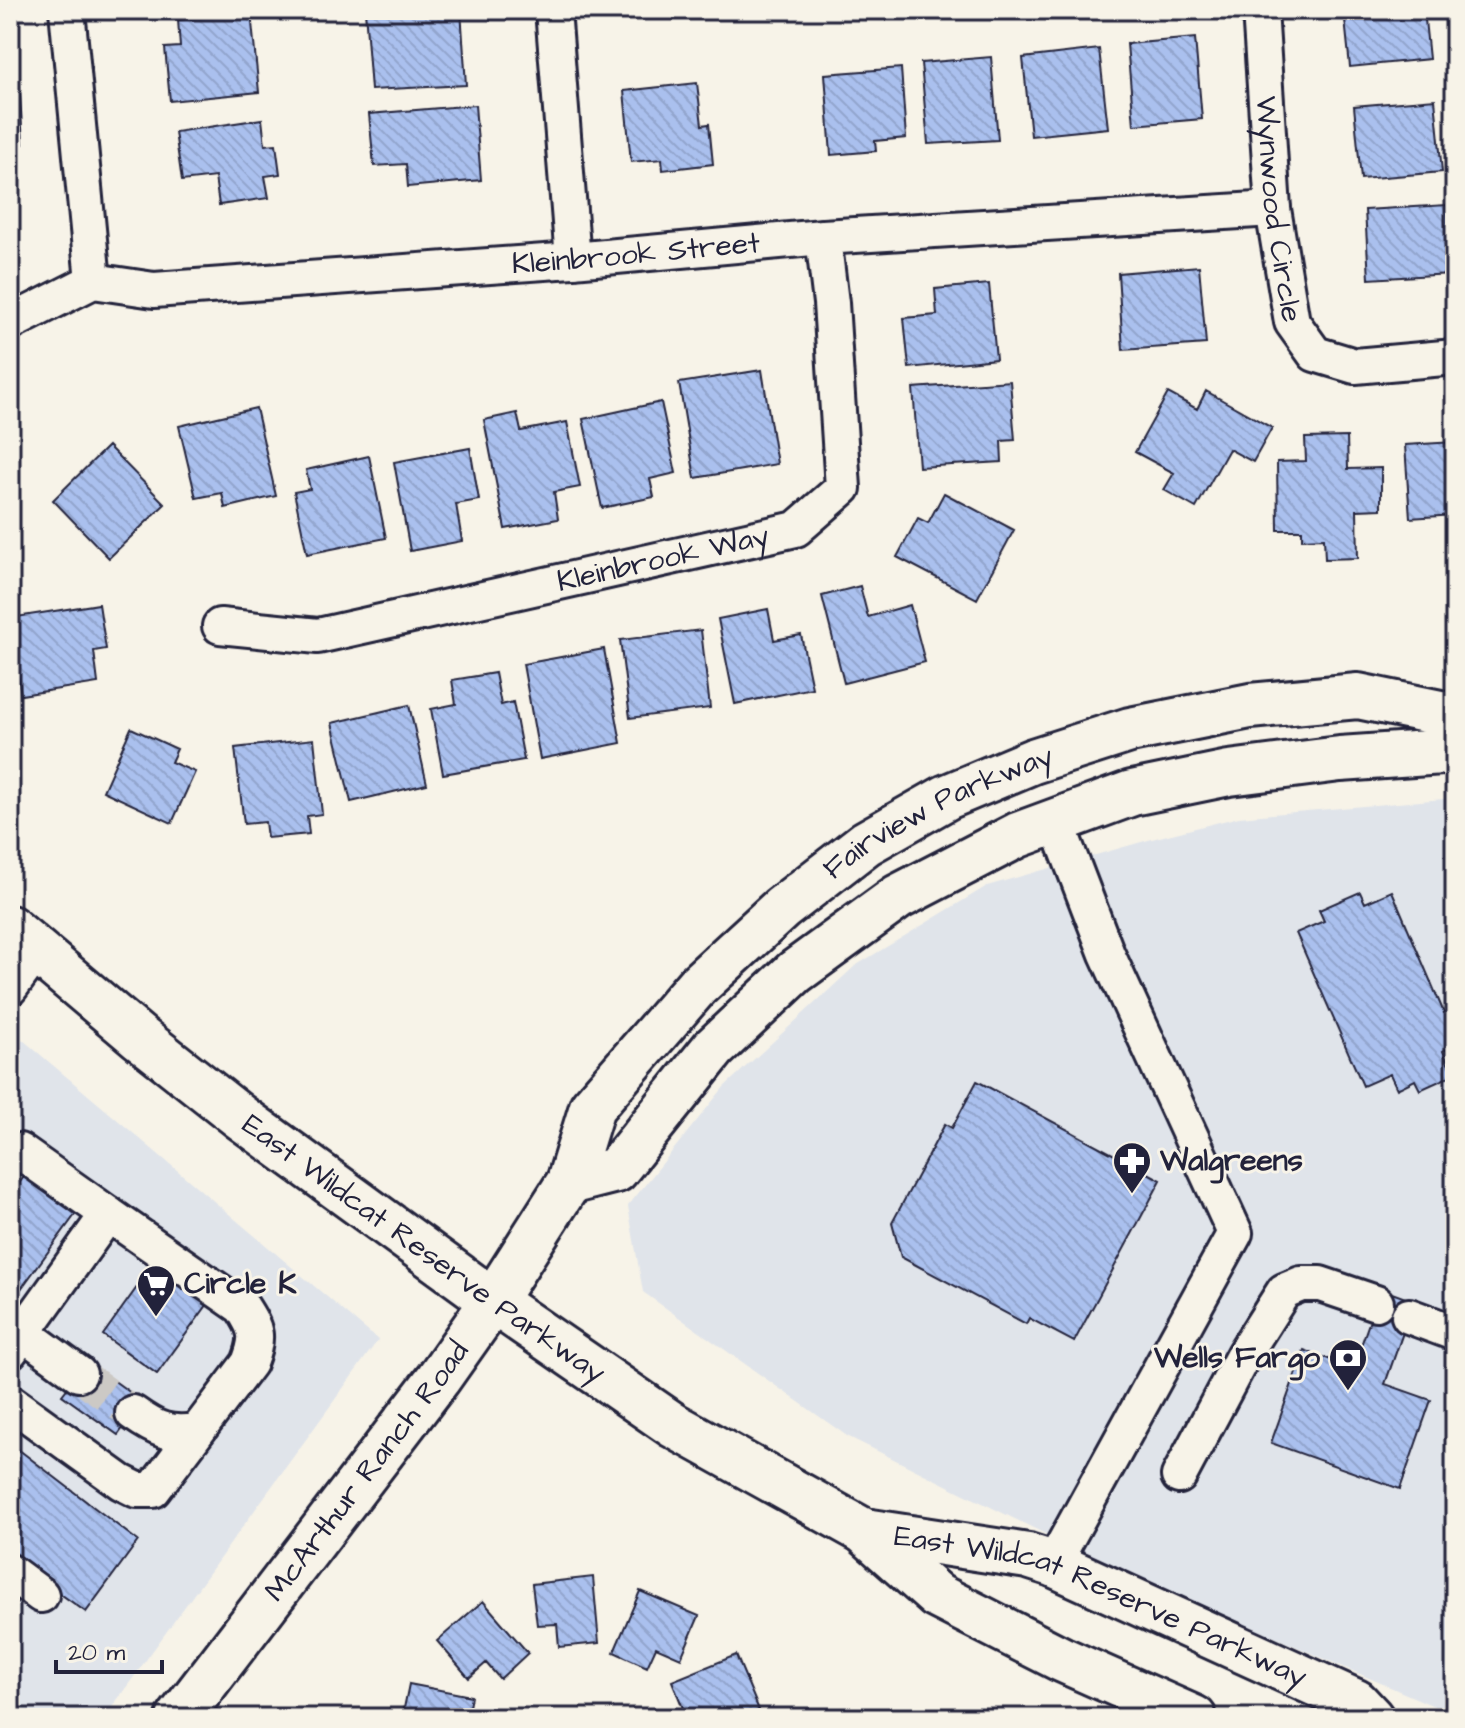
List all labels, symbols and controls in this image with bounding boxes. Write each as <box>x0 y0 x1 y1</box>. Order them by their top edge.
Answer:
street label: Wynwood Circle <box>1245 95 1313 325</box>
street label: Kleinbrook Street <box>510 222 762 285</box>
street label: Kleinbrook Way <box>553 515 773 603</box>
street label: Fairview Parkway <box>814 735 1058 890</box>
street label: East Wildcat Reserve Parkway <box>234 1104 614 1394</box>
pharmacy icon: Walgreens <box>1111 1140 1153 1195</box>
place label: Walgreens <box>1159 1140 1303 1184</box>
supermarket icon: Circle K <box>135 1263 177 1318</box>
place label: Circle K <box>184 1263 297 1305</box>
street label: McArthur Ranch Road <box>254 1333 479 1610</box>
place label: Wells Fargo <box>1153 1337 1320 1381</box>
bank icon: Wells Fargo <box>1327 1337 1369 1392</box>
street label: East Wildcat Reserve Parkway <box>891 1515 1314 1699</box>
scale bar <box>56 1624 162 1674</box>
text: 20 m <box>68 1636 125 1670</box>

